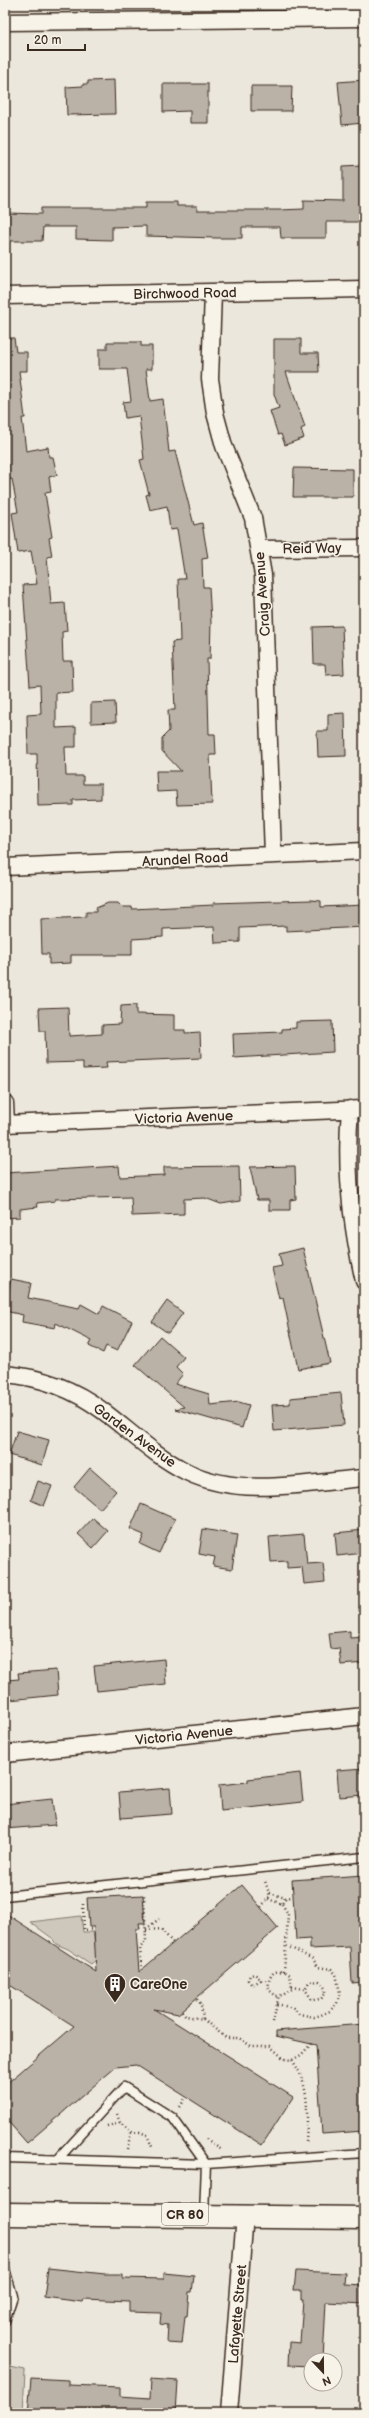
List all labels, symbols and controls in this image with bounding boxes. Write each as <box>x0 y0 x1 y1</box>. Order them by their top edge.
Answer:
scale bar <box>28 26 85 52</box>
text: 20 m <box>34 33 61 48</box>
street label: Birchwood Road <box>133 284 237 303</box>
street label: Reid Way <box>282 539 342 558</box>
street label: Craig Avenue <box>251 551 274 637</box>
street label: Arundel Road <box>141 849 229 870</box>
street label: Victoria Avenue <box>135 1107 233 1128</box>
street label: Garden Avenue <box>90 1400 179 1471</box>
street label: Victoria Avenue <box>134 1722 234 1749</box>
building icon: CareOne <box>102 1971 128 2004</box>
place label: CareOne <box>130 1976 187 1993</box>
road number: CR 80 <box>162 2203 208 2225</box>
street label: Lafayette Street <box>225 2263 250 2364</box>
north arrow <box>303 2352 343 2392</box>
text: N <box>320 2373 333 2388</box>

